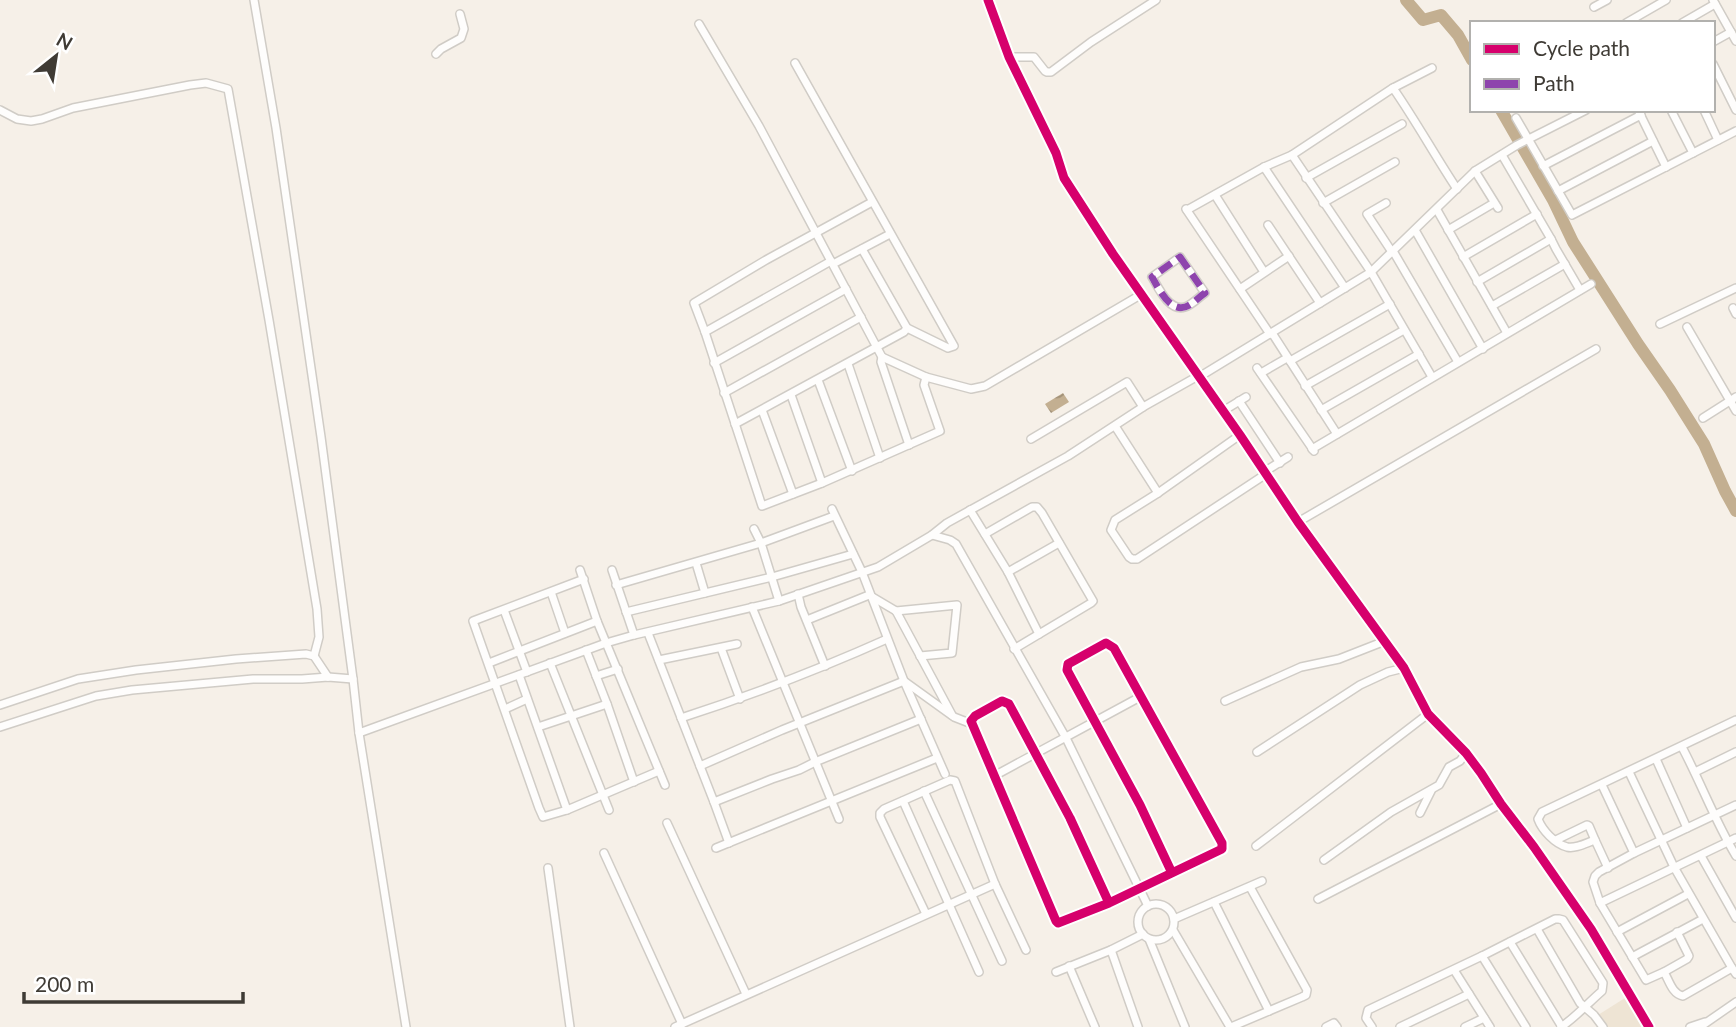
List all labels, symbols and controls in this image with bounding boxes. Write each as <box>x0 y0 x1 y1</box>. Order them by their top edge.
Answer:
north arrow <box>21 21 91 91</box>
legend <box>1470 21 1715 112</box>
text: N <box>53 27 77 54</box>
text: Cycle path <box>1533 35 1630 60</box>
text: Path <box>1533 70 1575 95</box>
scale bar <box>24 960 243 1004</box>
text: 200 m <box>35 971 94 996</box>

